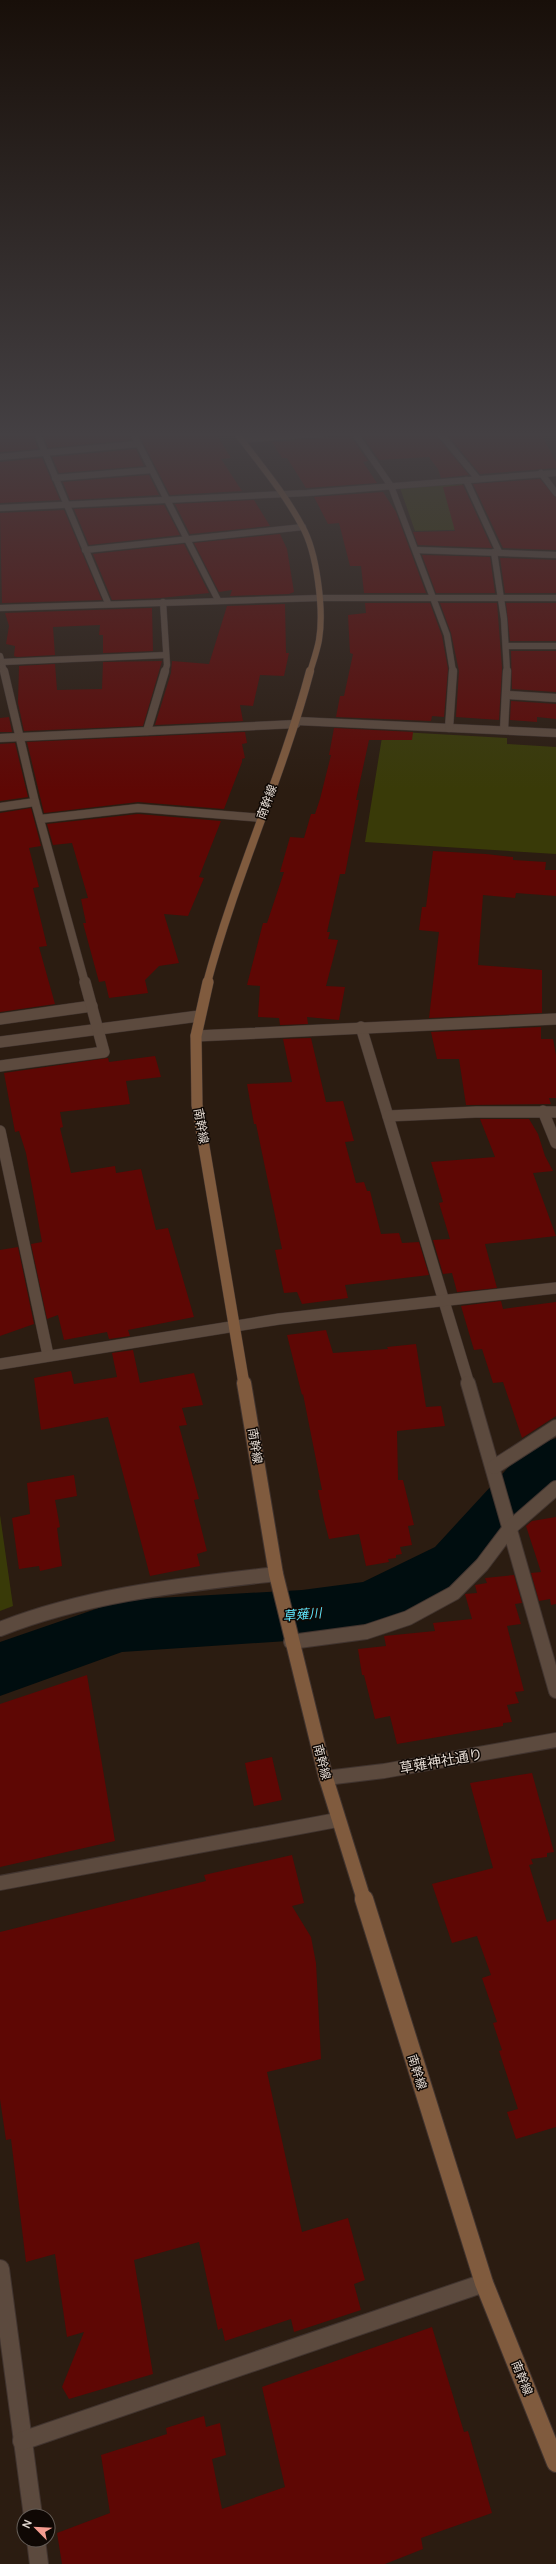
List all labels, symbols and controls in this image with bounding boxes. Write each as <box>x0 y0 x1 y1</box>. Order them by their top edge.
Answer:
street label: 南幹線 <box>252 782 281 822</box>
street label: 南幹線 <box>190 1107 213 1145</box>
street label: 南幹線 <box>244 1427 267 1465</box>
water label: 草薙川 <box>282 1603 324 1625</box>
street label: 南幹線 <box>310 1742 335 1781</box>
street label: 草薙神社通り <box>398 1744 484 1777</box>
street label: 南幹線 <box>404 2052 431 2092</box>
street label: 南幹線 <box>508 2358 537 2398</box>
north arrow <box>16 2508 56 2548</box>
text: N <box>18 2517 35 2530</box>

